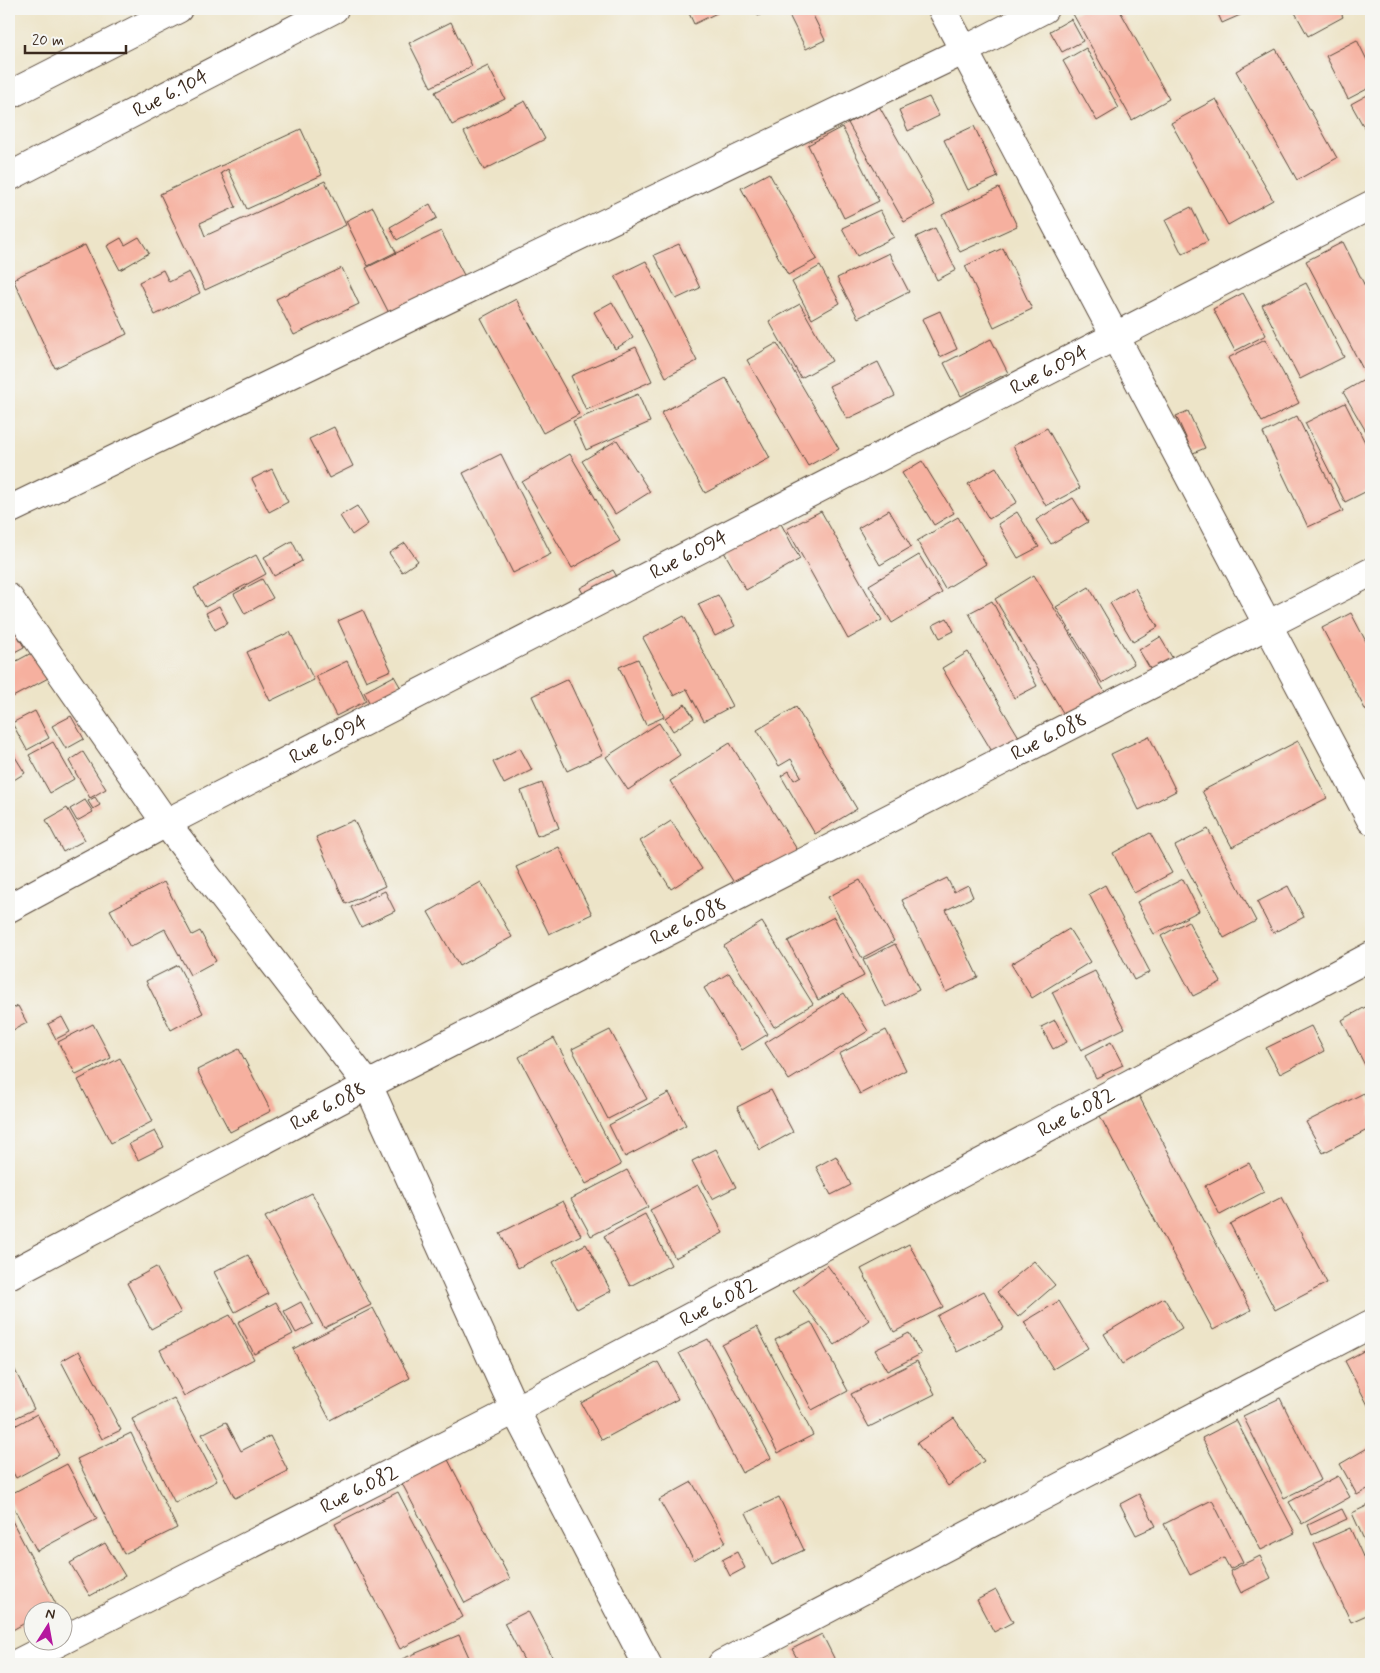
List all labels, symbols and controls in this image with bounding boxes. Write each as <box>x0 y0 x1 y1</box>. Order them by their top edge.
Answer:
scale bar <box>25 22 126 54</box>
text: 20 m <box>32 31 64 51</box>
street label: Rue 6.104 <box>128 63 213 124</box>
street label: Rue 6.094 <box>1005 339 1093 401</box>
street label: Rue 6.094 <box>645 524 733 586</box>
street label: Rue 6.088 <box>1006 706 1092 768</box>
street label: Rue 6.094 <box>285 708 372 771</box>
street label: Rue 6.088 <box>645 890 731 952</box>
street label: Rue 6.088 <box>285 1075 371 1137</box>
street label: Rue 6.082 <box>1033 1081 1119 1144</box>
street label: Rue 6.082 <box>675 1271 762 1334</box>
street label: Rue 6.082 <box>316 1458 403 1520</box>
north arrow <box>22 1600 72 1650</box>
text: N <box>44 1604 57 1624</box>

